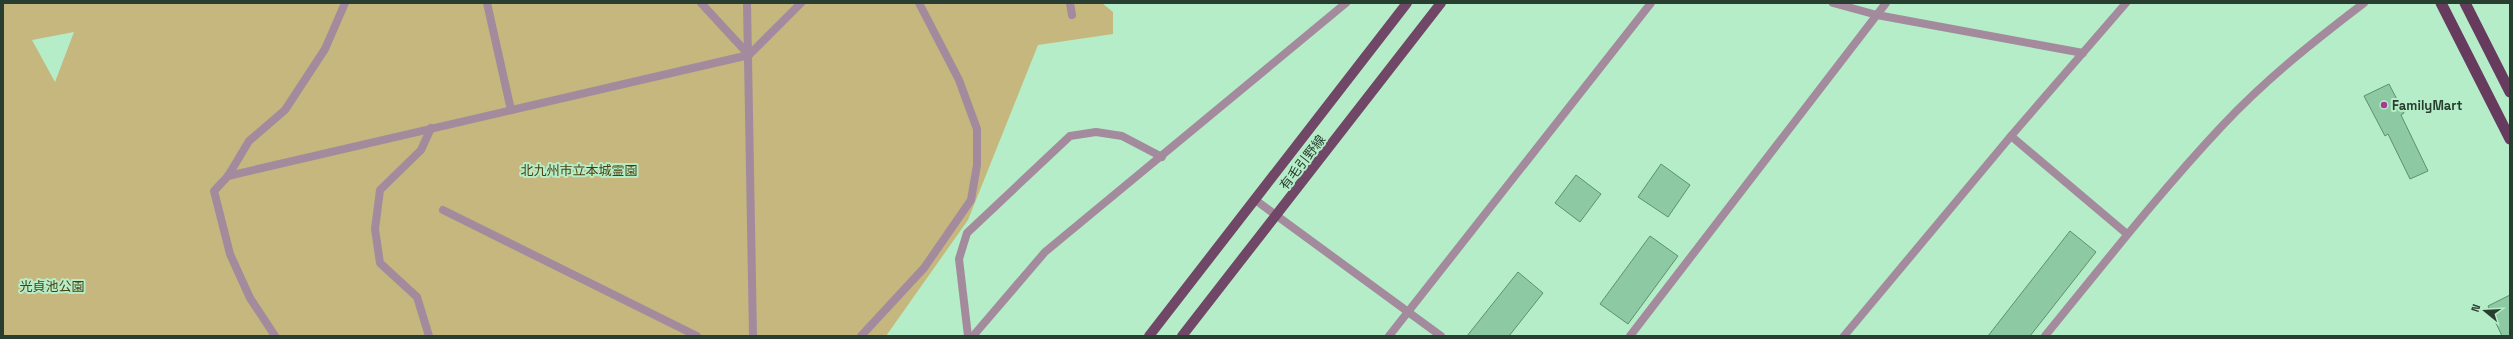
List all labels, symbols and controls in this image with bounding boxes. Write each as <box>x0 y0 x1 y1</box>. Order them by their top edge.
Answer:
place label: FamilyMart <box>2392 97 2463 114</box>
marker: FamilyMart <box>2379 100 2389 110</box>
street label: 有毛引野線 <box>1276 131 1329 193</box>
park label: 北九州市立本城霊園 <box>520 162 638 179</box>
park label: 光貞池公園 <box>19 278 85 295</box>
north arrow <box>2465 291 2505 331</box>
text: N <box>2468 302 2483 314</box>

